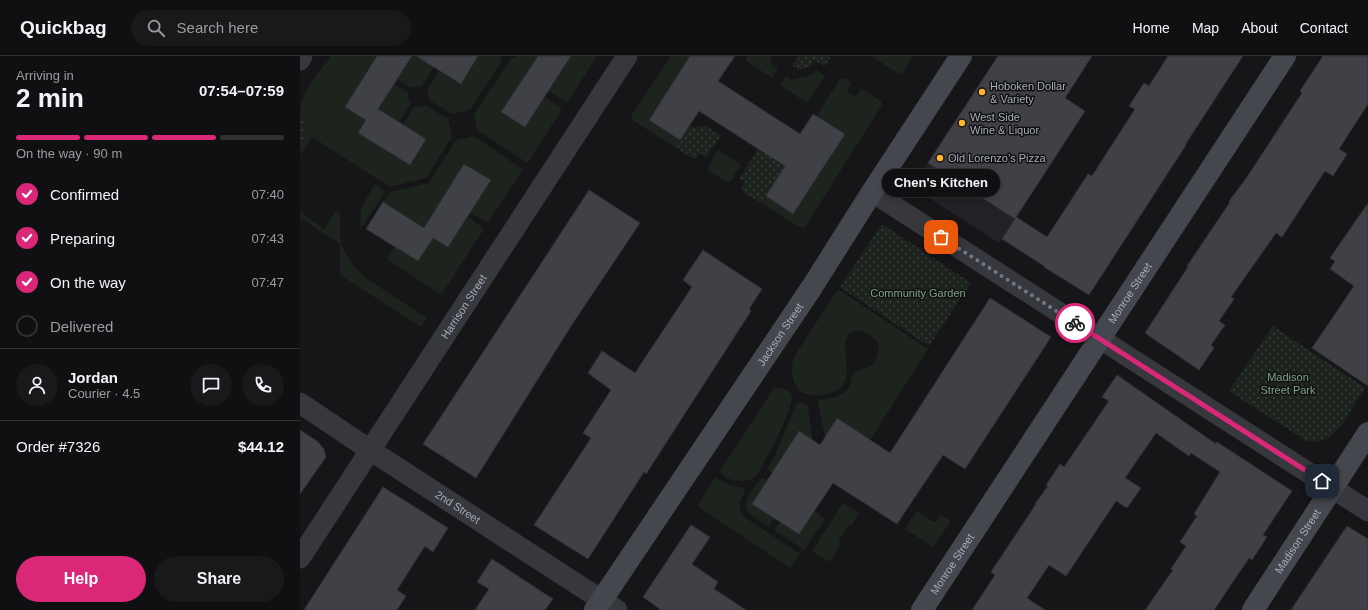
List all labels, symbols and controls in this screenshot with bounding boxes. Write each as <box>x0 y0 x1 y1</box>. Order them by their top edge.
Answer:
search box <box>131 10 411 46</box>
text: Quickbag <box>20 17 107 38</box>
icon: search <box>145 17 167 39</box>
text: Search here <box>177 19 258 36</box>
text: Home <box>1133 20 1170 36</box>
text: Map <box>1192 20 1219 36</box>
text: About <box>1241 20 1278 36</box>
text: Contact <box>1300 20 1348 36</box>
text: Arriving in <box>16 68 74 83</box>
place label: Hoboken Dollar & Variety <box>990 80 1066 105</box>
text: 07:54–07:59 <box>199 82 284 99</box>
text: 2 min <box>16 83 84 113</box>
marker: Hoboken Dollar & Variety <box>977 87 987 97</box>
place label: West Side Wine & Liquor <box>970 111 1039 136</box>
marker: West Side Wine & Liquor <box>957 118 967 128</box>
text: On the way · 90 m <box>16 146 122 161</box>
place label: Old Lorenzo’s Pizza <box>948 152 1047 164</box>
marker: Old Lorenzo’s Pizza <box>935 153 945 163</box>
callout: Chen's Kitchen <box>882 169 1000 197</box>
text: Chen's Kitchen <box>894 175 988 190</box>
icon: check <box>16 183 38 205</box>
text: Confirmed <box>50 186 119 203</box>
text: 07:40 <box>251 187 284 202</box>
pin <box>924 220 958 254</box>
icon: bag <box>930 226 952 248</box>
icon: check <box>16 227 38 249</box>
text: Preparing <box>50 230 115 247</box>
text: 07:43 <box>251 231 284 246</box>
street label: Monroe Street <box>1106 261 1154 325</box>
icon: check <box>16 271 38 293</box>
street label: Harrison Street <box>438 272 489 341</box>
text: On the way <box>50 274 126 291</box>
text: 07:47 <box>251 275 284 290</box>
park label: Community Garden <box>870 287 966 299</box>
street label: Jackson Street <box>755 301 805 368</box>
courier <box>1055 303 1095 343</box>
icon: bike <box>1064 312 1086 334</box>
text: Delivered <box>50 318 113 335</box>
button: person <box>16 364 58 406</box>
button: chat <box>190 364 232 406</box>
button: phone <box>242 364 284 406</box>
text: Jordan <box>68 369 118 386</box>
park label: Madison Street Park <box>1260 371 1316 396</box>
text: Courier · 4.5 <box>68 386 140 401</box>
text: Order #7326 <box>16 438 100 455</box>
text: $44.12 <box>238 438 284 455</box>
pin <box>1305 464 1339 498</box>
icon: home <box>1311 470 1333 492</box>
street label: 2nd Street <box>433 488 482 526</box>
street label: Madison Street <box>1272 507 1323 576</box>
street label: Monroe Street <box>928 532 976 596</box>
button: Help <box>16 556 146 602</box>
button: Share <box>154 556 284 602</box>

